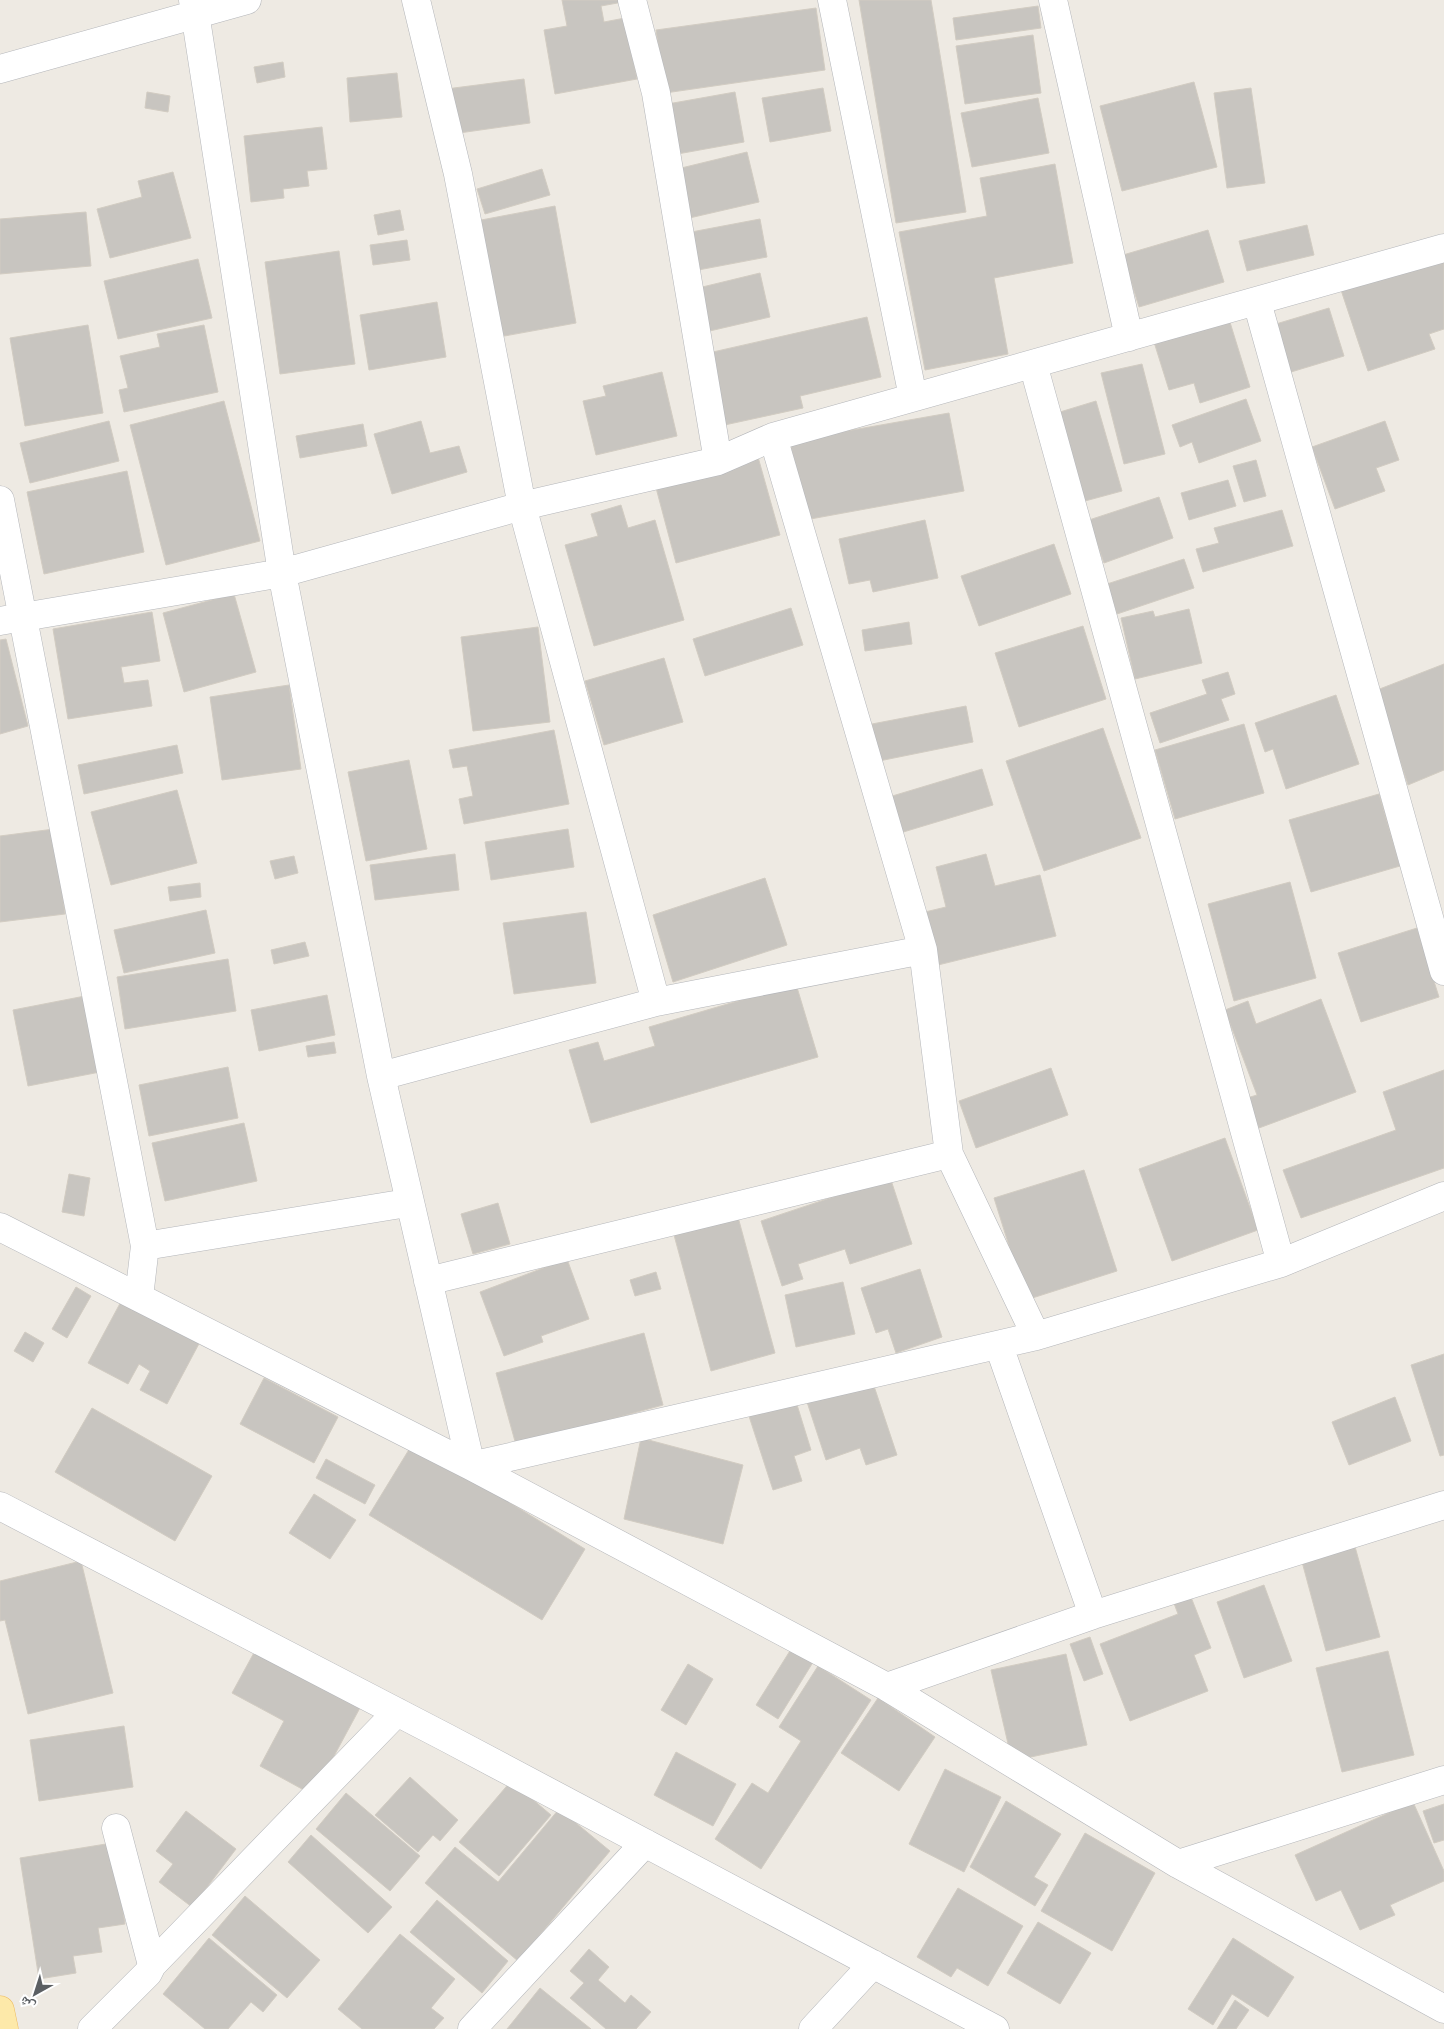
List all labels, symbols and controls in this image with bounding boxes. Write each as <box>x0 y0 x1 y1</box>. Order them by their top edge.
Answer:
north arrow <box>10 1969 60 2019</box>
text: ش <box>14 1992 39 2017</box>

